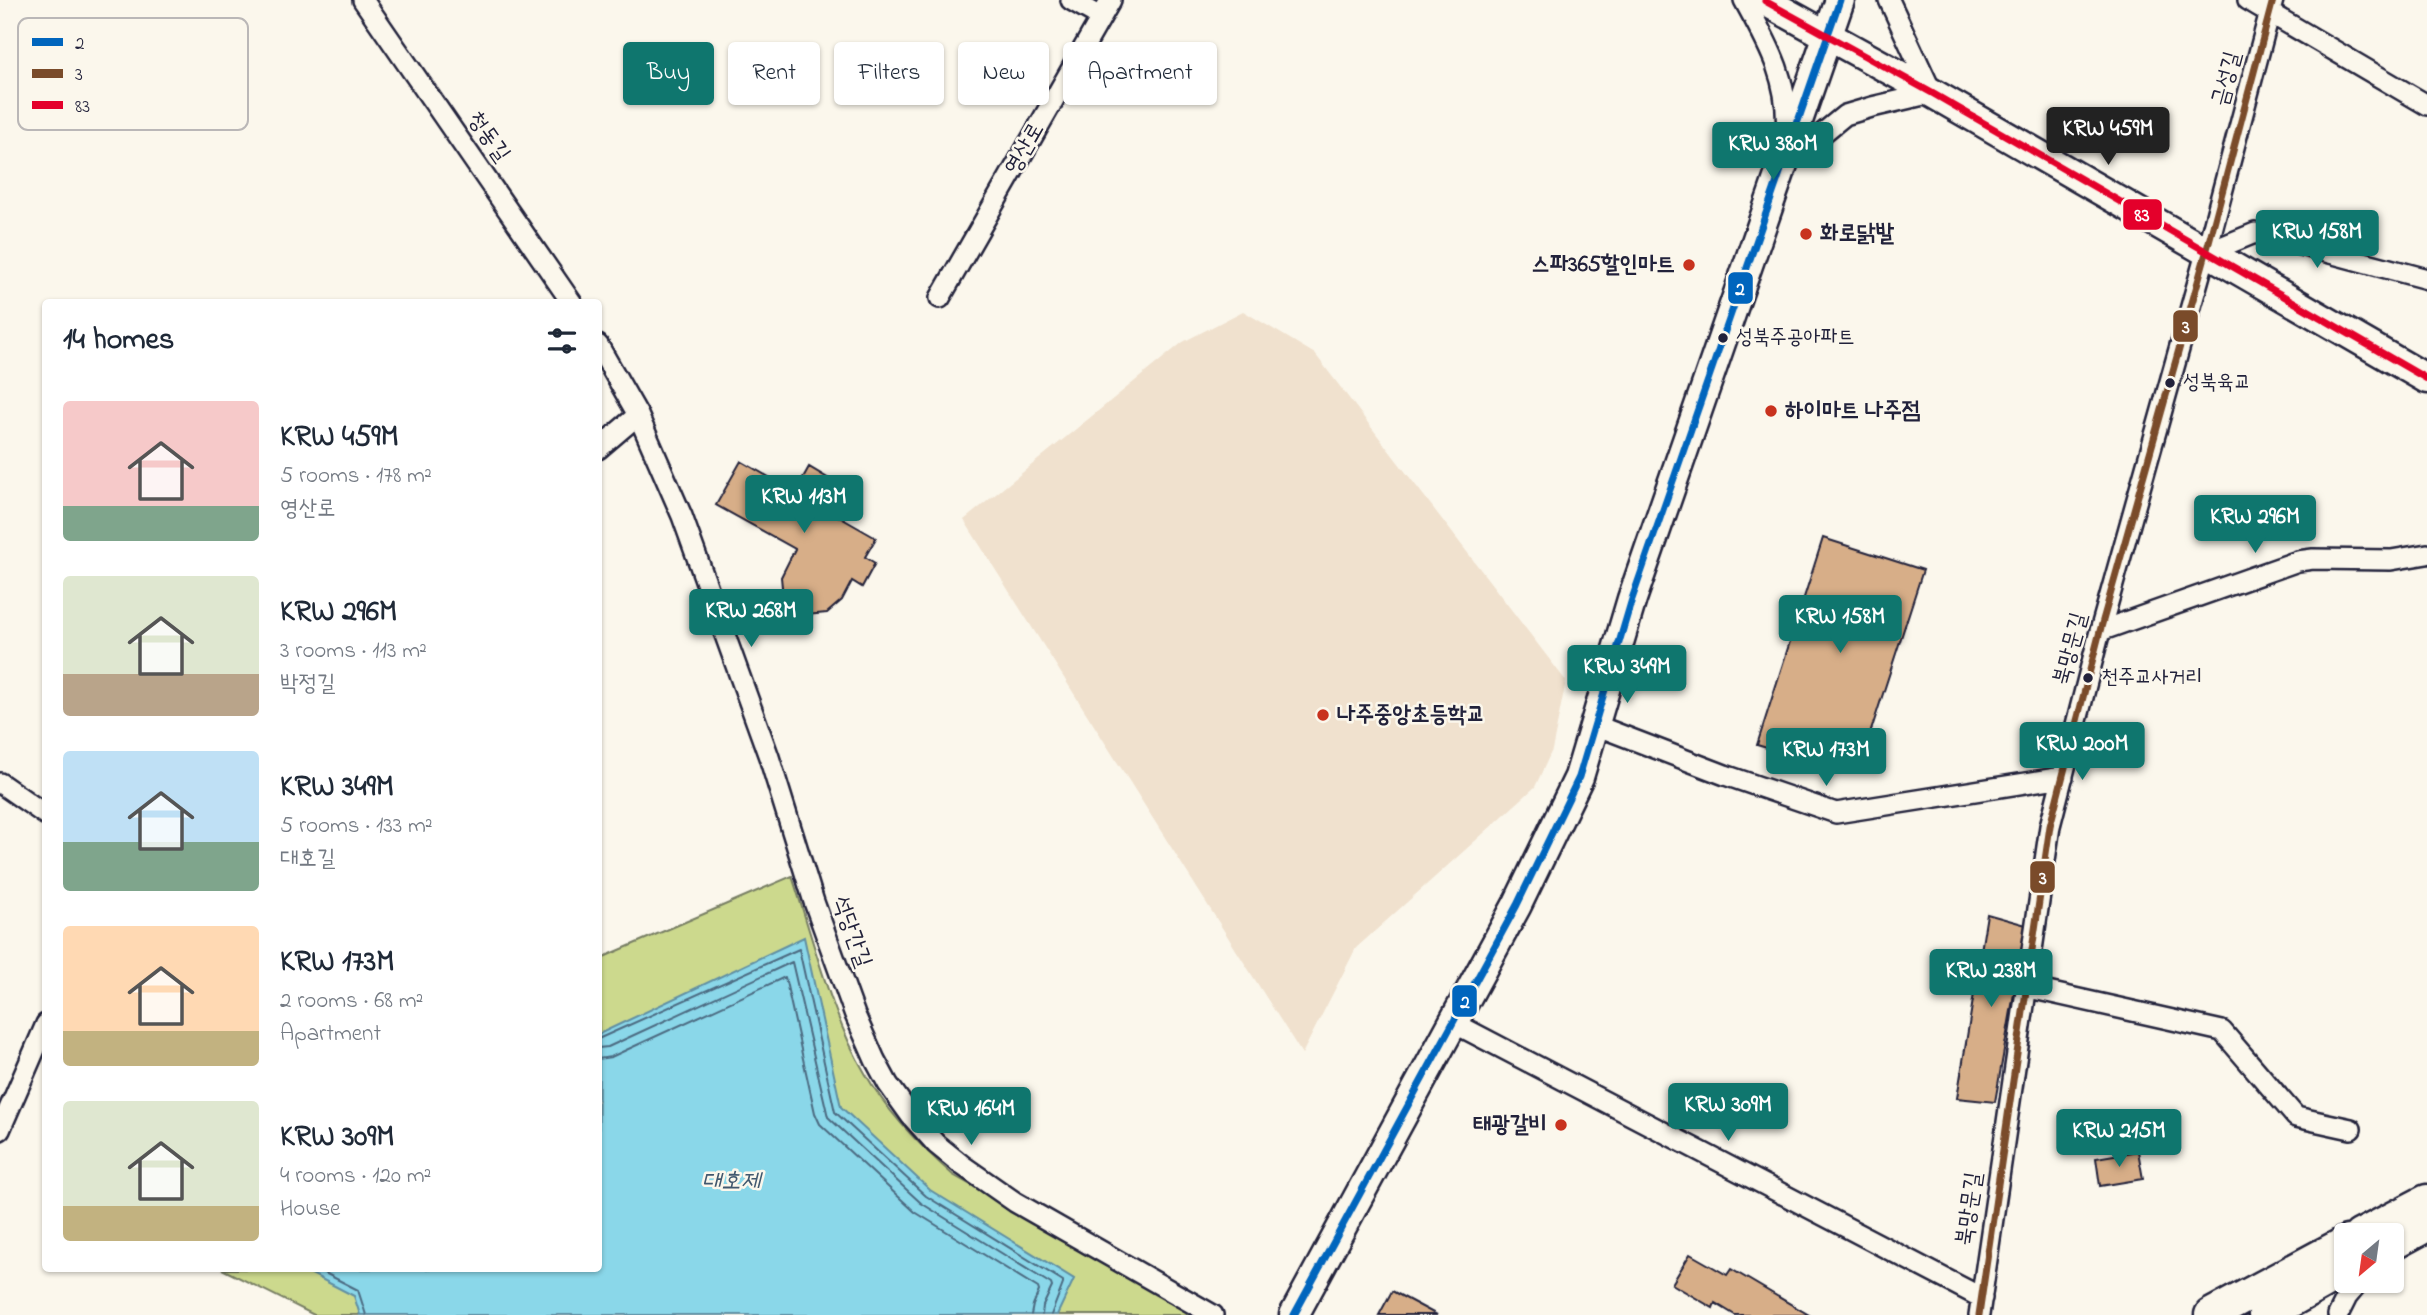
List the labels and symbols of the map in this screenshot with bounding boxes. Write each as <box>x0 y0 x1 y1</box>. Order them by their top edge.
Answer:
legend <box>18 18 248 130</box>
text: 2 <box>75 31 84 58</box>
street label: 금성길 <box>2204 48 2250 110</box>
text: 3 <box>75 62 83 89</box>
text: 83 <box>75 94 90 121</box>
street label: 청동길 <box>459 105 517 169</box>
pin: KRW 459M <box>2036 108 2180 167</box>
street label: 영산로 <box>997 117 1053 181</box>
pin: KRW 380M <box>1701 122 1845 182</box>
line badge: 83 <box>2122 198 2163 231</box>
text: 83 <box>2134 203 2150 230</box>
pin: KRW 158M <box>2245 210 2389 270</box>
place label: 화로닭발 <box>1820 218 1895 251</box>
marker: 화로닭발 <box>1798 226 1814 242</box>
place label: 스파365할인마트 <box>1531 249 1675 282</box>
marker: 스파365할인마트 <box>1681 257 1697 273</box>
line badge: 2 <box>1727 271 1754 305</box>
text: 2 <box>1734 277 1745 304</box>
line badge: 3 <box>2172 309 2199 343</box>
text: 3 <box>2181 315 2190 342</box>
place label: 성북주공아파트 <box>1736 323 1854 353</box>
marker: 성북주공아파트 <box>1716 331 1730 345</box>
place label: 성북육교 <box>2183 368 2251 398</box>
marker: 성북육교 <box>2163 376 2177 390</box>
place label: 하이마트 나주점 <box>1785 395 1921 428</box>
marker: 하이마트 나주점 <box>1763 403 1779 419</box>
pin: KRW 113M <box>732 476 876 535</box>
pin: KRW 296M <box>2183 496 2327 555</box>
pin: KRW 268M <box>679 590 823 649</box>
pin: KRW 158M <box>1768 596 1912 655</box>
street label: 북망문길 <box>2045 609 2097 689</box>
pin: KRW 349M <box>1555 646 1699 705</box>
place label: 천주교사거리 <box>2101 663 2202 693</box>
marker: 천주교사거리 <box>2081 671 2095 685</box>
place label: 나주중앙초등학교 <box>1337 699 1485 732</box>
marker: 나주중앙초등학교 <box>1315 707 1331 723</box>
pin: KRW 200M <box>2010 722 2154 782</box>
pin: KRW 173M <box>1754 728 1898 788</box>
line badge: 3 <box>2029 860 2056 894</box>
text: 3 <box>2038 866 2047 893</box>
street label: 석당간길 <box>823 892 879 972</box>
pin: KRW 238M <box>1919 950 2063 1009</box>
line badge: 2 <box>1451 984 1478 1018</box>
text: 2 <box>1459 990 1470 1017</box>
pin: KRW 309M <box>1656 1084 1800 1143</box>
pin: KRW 164M <box>899 1088 1043 1147</box>
place label: 태광갈비 <box>1473 1109 1547 1142</box>
pin: KRW 215M <box>2047 1110 2191 1169</box>
marker: 태광갈비 <box>1553 1117 1569 1133</box>
water label: 대호제 <box>702 1165 764 1200</box>
street label: 북망문길 <box>1949 1170 1991 1248</box>
north arrow <box>2334 1223 2404 1293</box>

